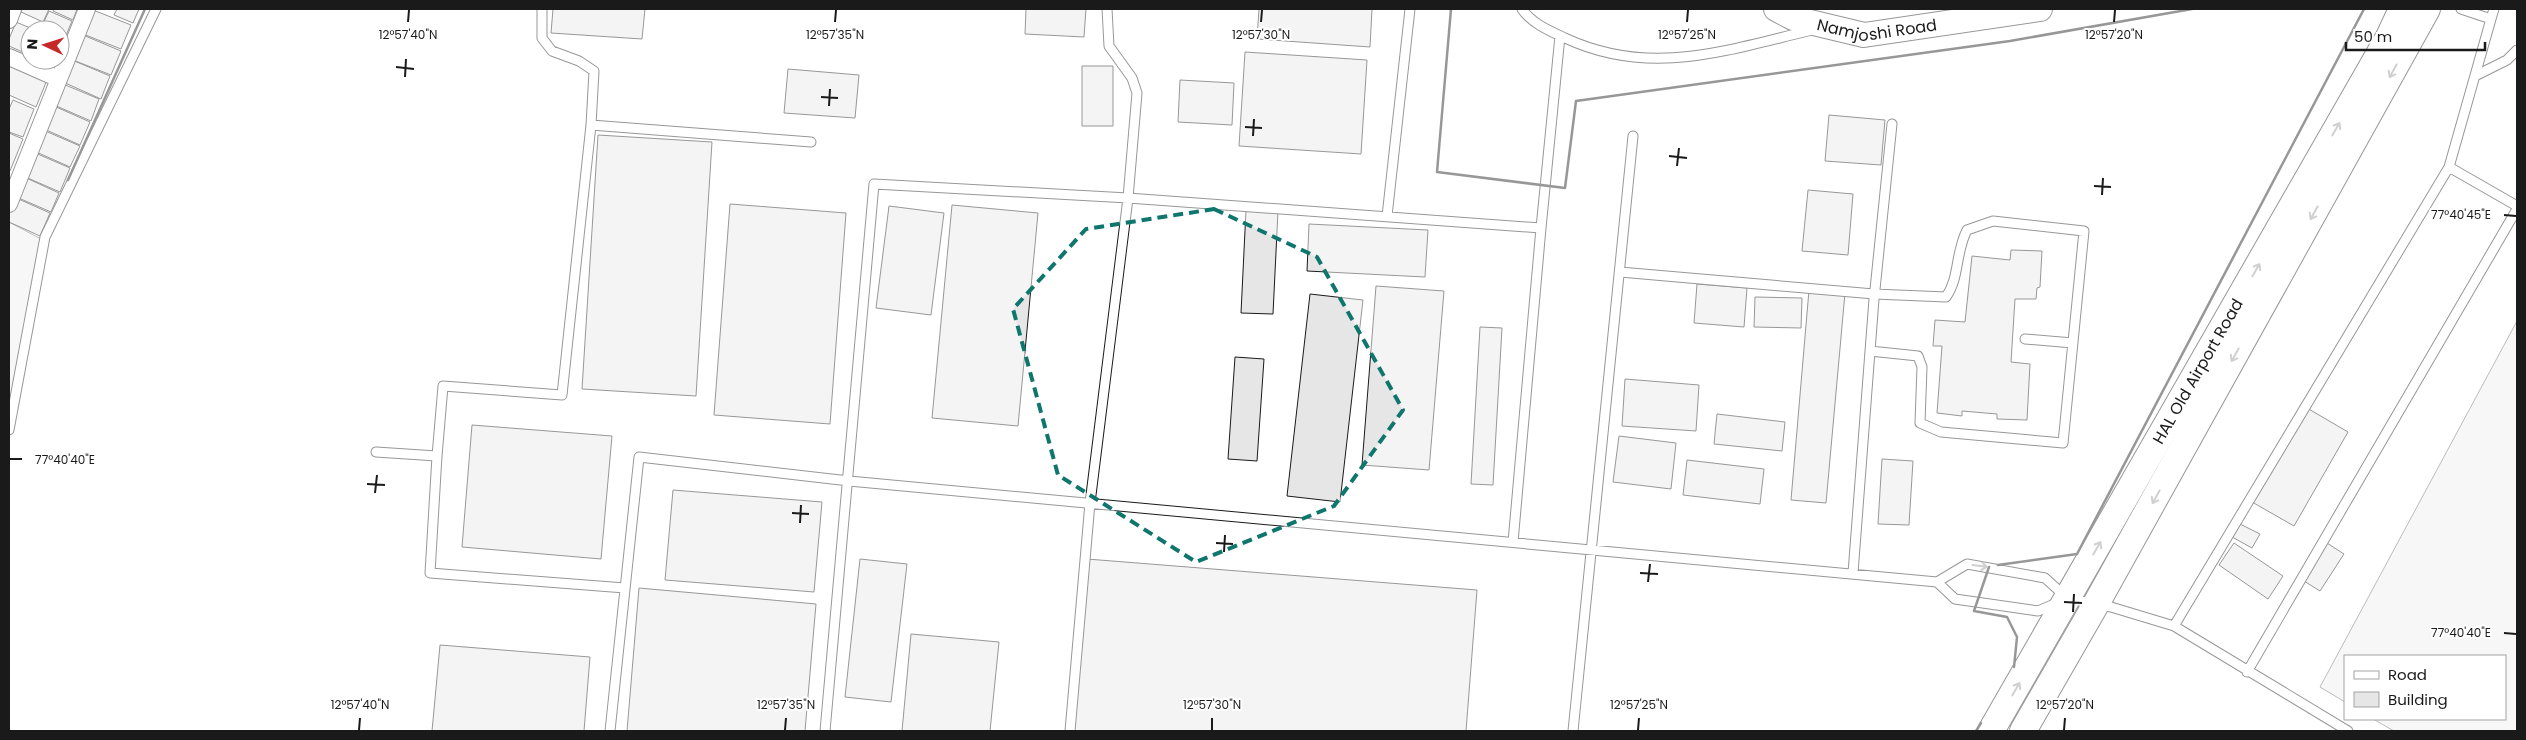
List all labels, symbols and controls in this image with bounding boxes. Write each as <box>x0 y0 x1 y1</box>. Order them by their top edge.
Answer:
street label: Namjoshi Road <box>1815 13 1938 47</box>
north arrow <box>20 20 70 70</box>
scale bar <box>2346 20 2485 52</box>
text: 12°57'40"N <box>379 26 437 43</box>
text: 12°57'35"N <box>806 26 864 43</box>
text: 12°57'30"N <box>1232 26 1290 43</box>
text: 12°57'25"N <box>1658 26 1716 43</box>
text: 12°57'20"N <box>2085 26 2143 43</box>
text: 50 m <box>2354 26 2392 47</box>
text: N <box>22 38 42 50</box>
one-way arrow <box>2387 64 2397 78</box>
one-way arrow <box>2332 123 2342 137</box>
one-way arrow <box>2308 206 2318 220</box>
text: 77°40'45"E <box>2431 206 2491 223</box>
one-way arrow <box>2251 264 2261 278</box>
street label: HAL Old Airport Road <box>2147 294 2248 448</box>
one-way arrow <box>2229 348 2239 362</box>
text: 77°40'40"E <box>35 451 95 468</box>
one-way arrow <box>2150 490 2160 504</box>
one-way arrow <box>2092 542 2102 556</box>
one-way arrow <box>1972 561 1988 571</box>
text: 77°40'40"E <box>2431 624 2491 641</box>
legend <box>2344 655 2506 720</box>
text: Road <box>2388 664 2427 685</box>
one-way arrow <box>2011 682 2021 697</box>
text: Building <box>2388 689 2448 710</box>
text: 12°57'40"N <box>331 696 389 713</box>
text: 12°57'35"N <box>757 696 815 713</box>
text: 12°57'30"N <box>1183 696 1241 713</box>
text: 12°57'25"N <box>1610 696 1668 713</box>
text: 12°57'20"N <box>2036 696 2094 713</box>

